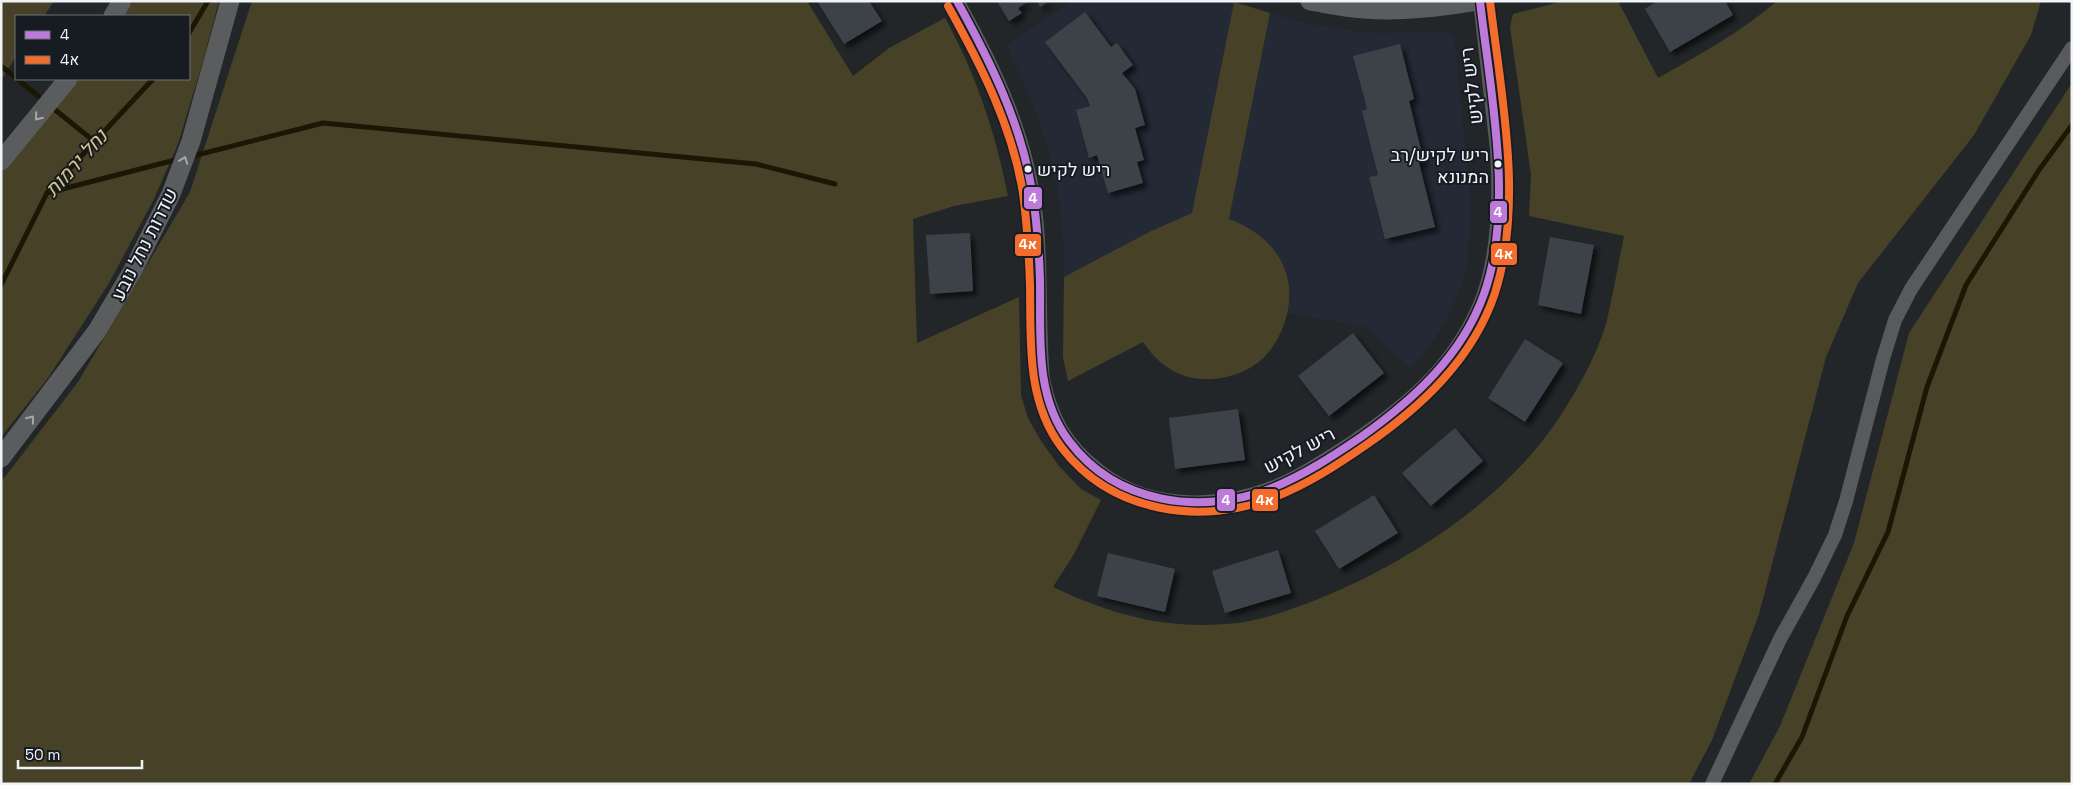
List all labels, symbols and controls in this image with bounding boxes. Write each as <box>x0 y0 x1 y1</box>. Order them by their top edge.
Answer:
legend <box>15 15 190 80</box>
text: 4 <box>60 25 69 44</box>
street label: ריש לקיש <box>1454 46 1489 126</box>
text: 4א <box>60 50 79 69</box>
one-way arrow <box>35 111 43 120</box>
water label: נחל ירמות <box>39 123 114 202</box>
place label: ריש לקיש/רב המנונא <box>1391 143 1489 188</box>
one-way arrow <box>178 156 188 165</box>
place label: ריש לקיש <box>1037 158 1110 181</box>
marker: ריש לקיש/רב המנונא <box>1493 159 1503 169</box>
marker: ריש לקיש <box>1023 164 1033 174</box>
street label: שדרות נחל נובע <box>105 184 184 305</box>
line badge: 4 <box>1023 186 1043 210</box>
text: 4 <box>1029 189 1038 207</box>
line badge: 4 <box>1489 200 1508 224</box>
text: 4 <box>1494 203 1503 221</box>
line badge: 4א <box>1014 233 1042 257</box>
text: 4א <box>1019 235 1037 253</box>
line badge: 4א <box>1490 242 1518 266</box>
text: 4א <box>1495 245 1513 263</box>
one-way arrow <box>26 416 34 425</box>
street label: ריש לקיש <box>1259 421 1339 480</box>
line badge: 4 <box>1216 488 1236 512</box>
line badge: 4א <box>1251 488 1279 512</box>
text: 4 <box>1222 491 1231 509</box>
text: 4א <box>1256 491 1274 509</box>
scale bar <box>18 738 141 770</box>
text: 50 m <box>25 745 60 764</box>

